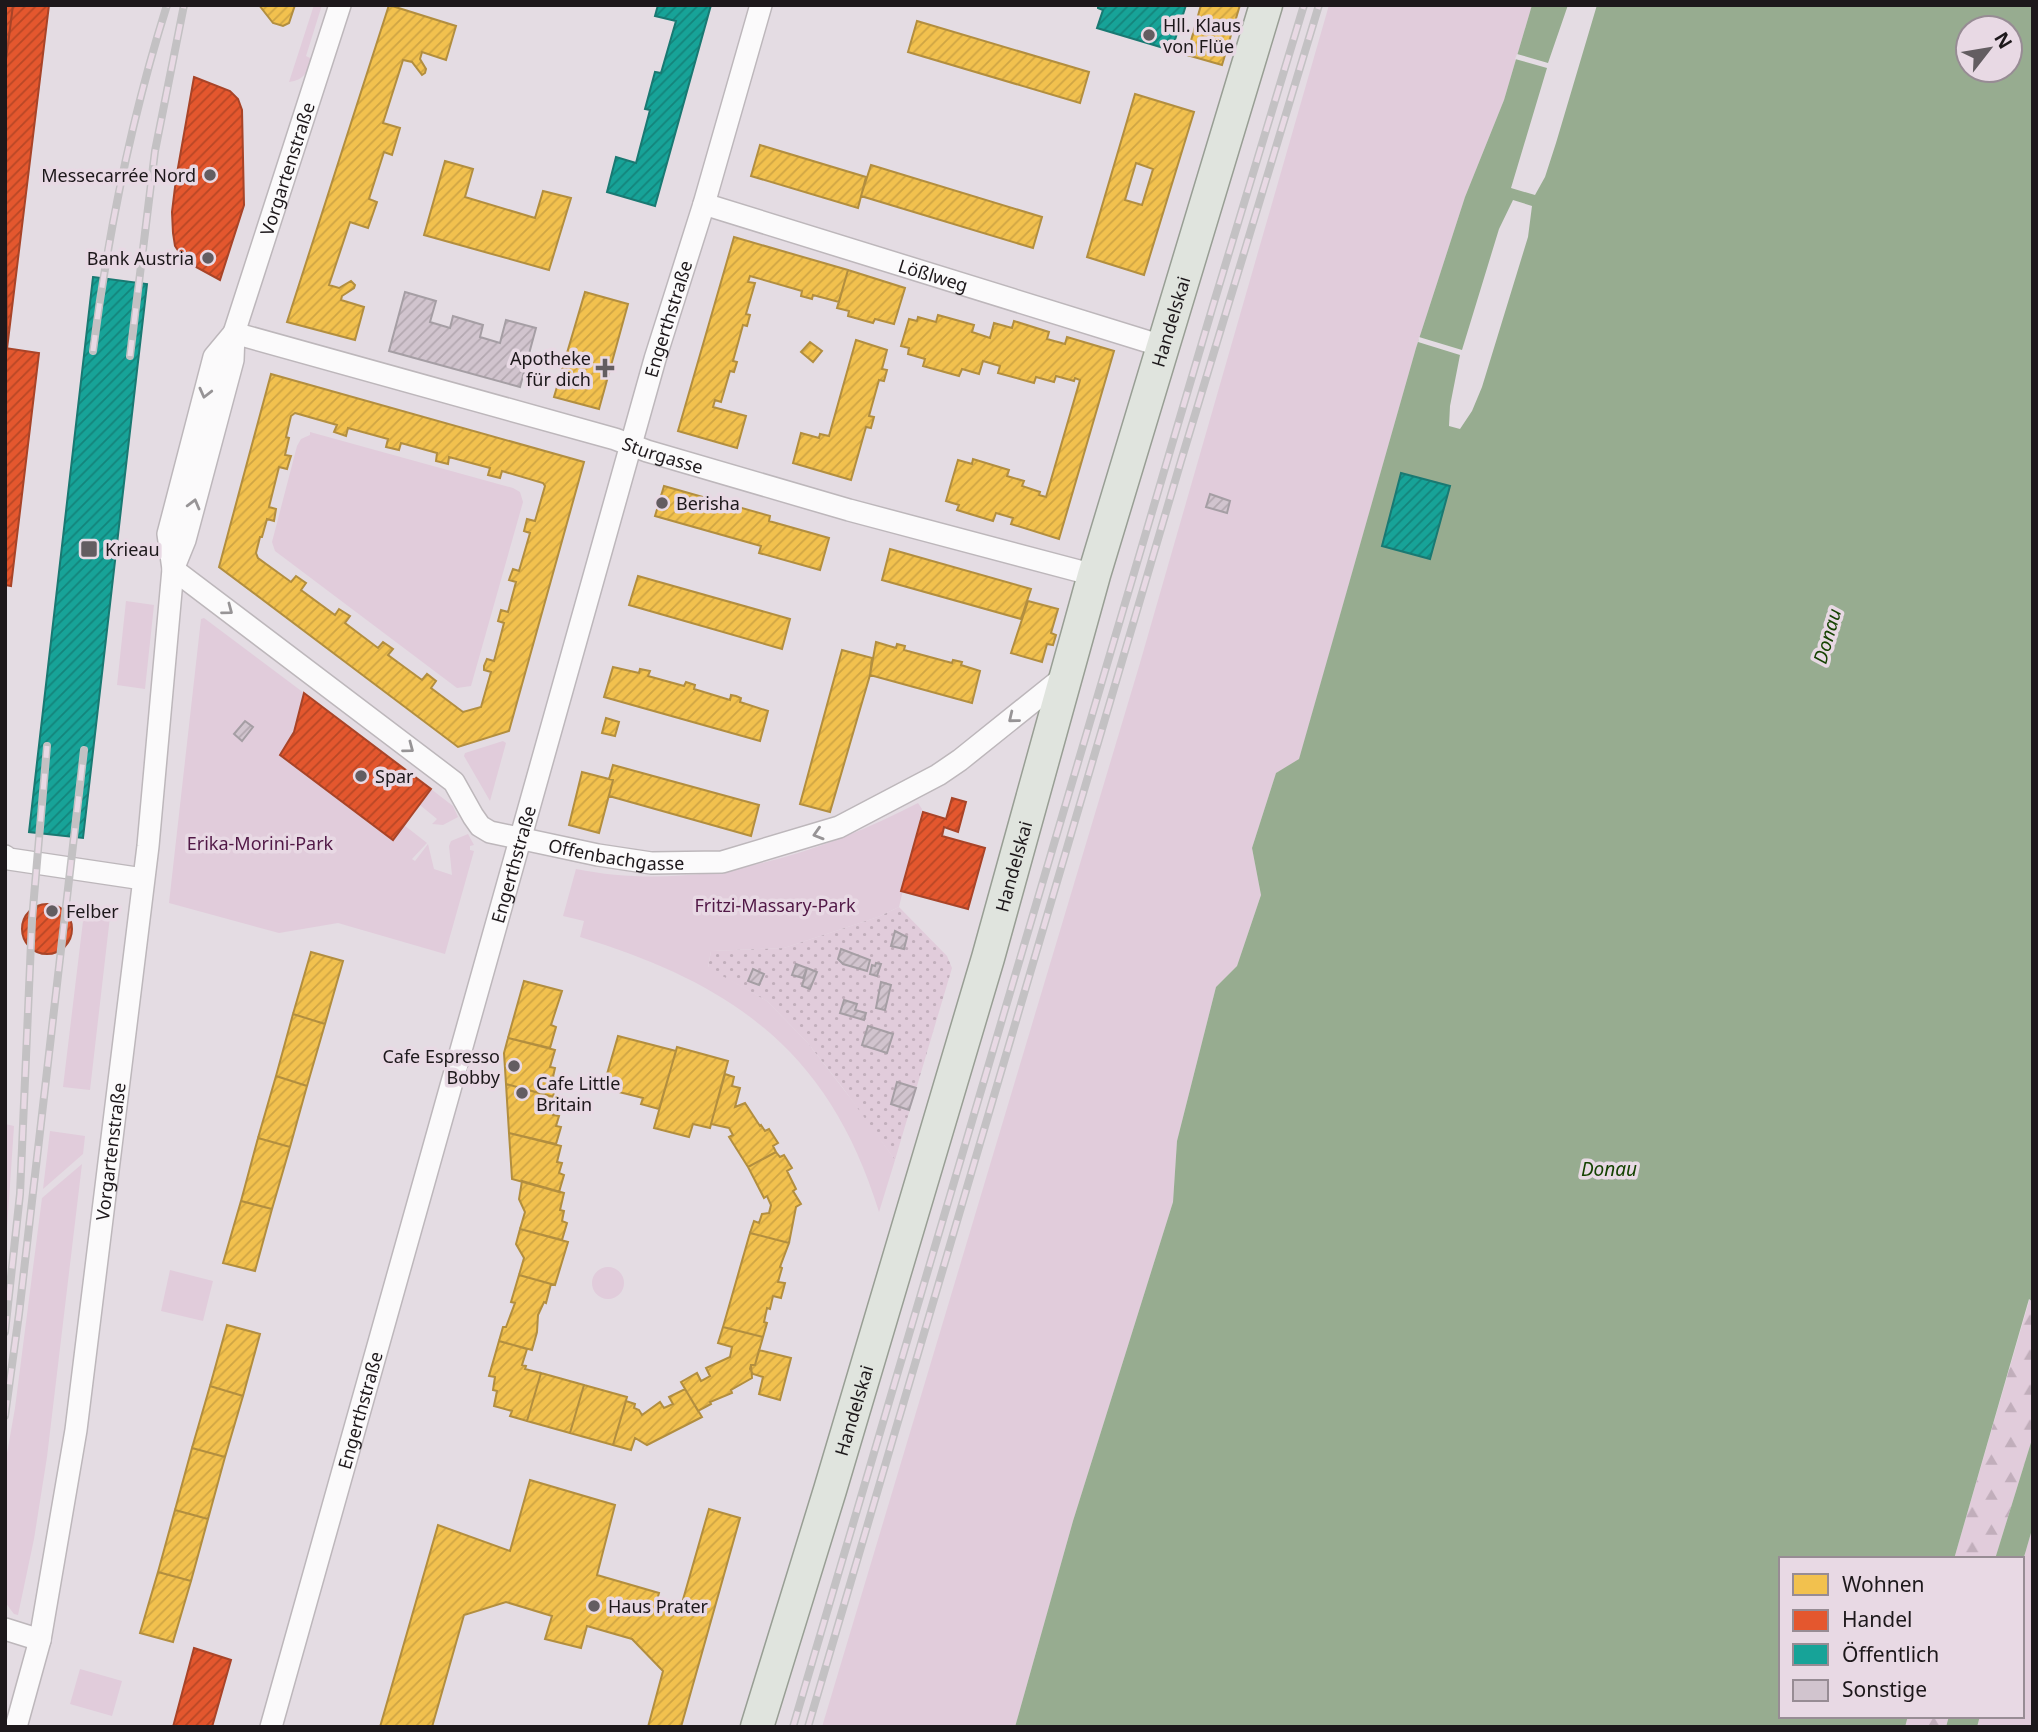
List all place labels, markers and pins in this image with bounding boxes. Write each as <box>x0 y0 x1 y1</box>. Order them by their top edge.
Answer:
place label: Hll. Klaus von Flüe <box>1163 13 1241 58</box>
marker: Hll. Klaus von Flüe <box>1141 27 1157 43</box>
place label: Messecarrée Nord <box>41 163 196 187</box>
marker: Messecarrée Nord <box>202 167 218 183</box>
place label: Bank Austria <box>87 246 194 270</box>
marker: Bank Austria <box>200 250 216 266</box>
place label: Apotheke für dich <box>510 346 591 391</box>
marker: Apotheke für dich <box>597 360 613 376</box>
place label: Berisha <box>676 491 740 515</box>
marker: Berisha <box>654 495 670 511</box>
place label: Krieau <box>105 537 160 561</box>
marker: Krieau <box>79 539 99 559</box>
place label: Spar <box>375 764 414 788</box>
marker: Spar <box>353 768 369 784</box>
place label: Felber <box>66 899 119 923</box>
marker: Felber <box>44 903 60 919</box>
place label: Cafe Espresso Bobby <box>382 1044 501 1089</box>
marker: Cafe Espresso Bobby <box>506 1058 522 1074</box>
place label: Cafe Little Britain <box>536 1071 620 1116</box>
marker: Cafe Little Britain <box>514 1085 530 1101</box>
place label: Haus Prater <box>608 1594 709 1618</box>
marker: Haus Prater <box>586 1598 602 1614</box>

